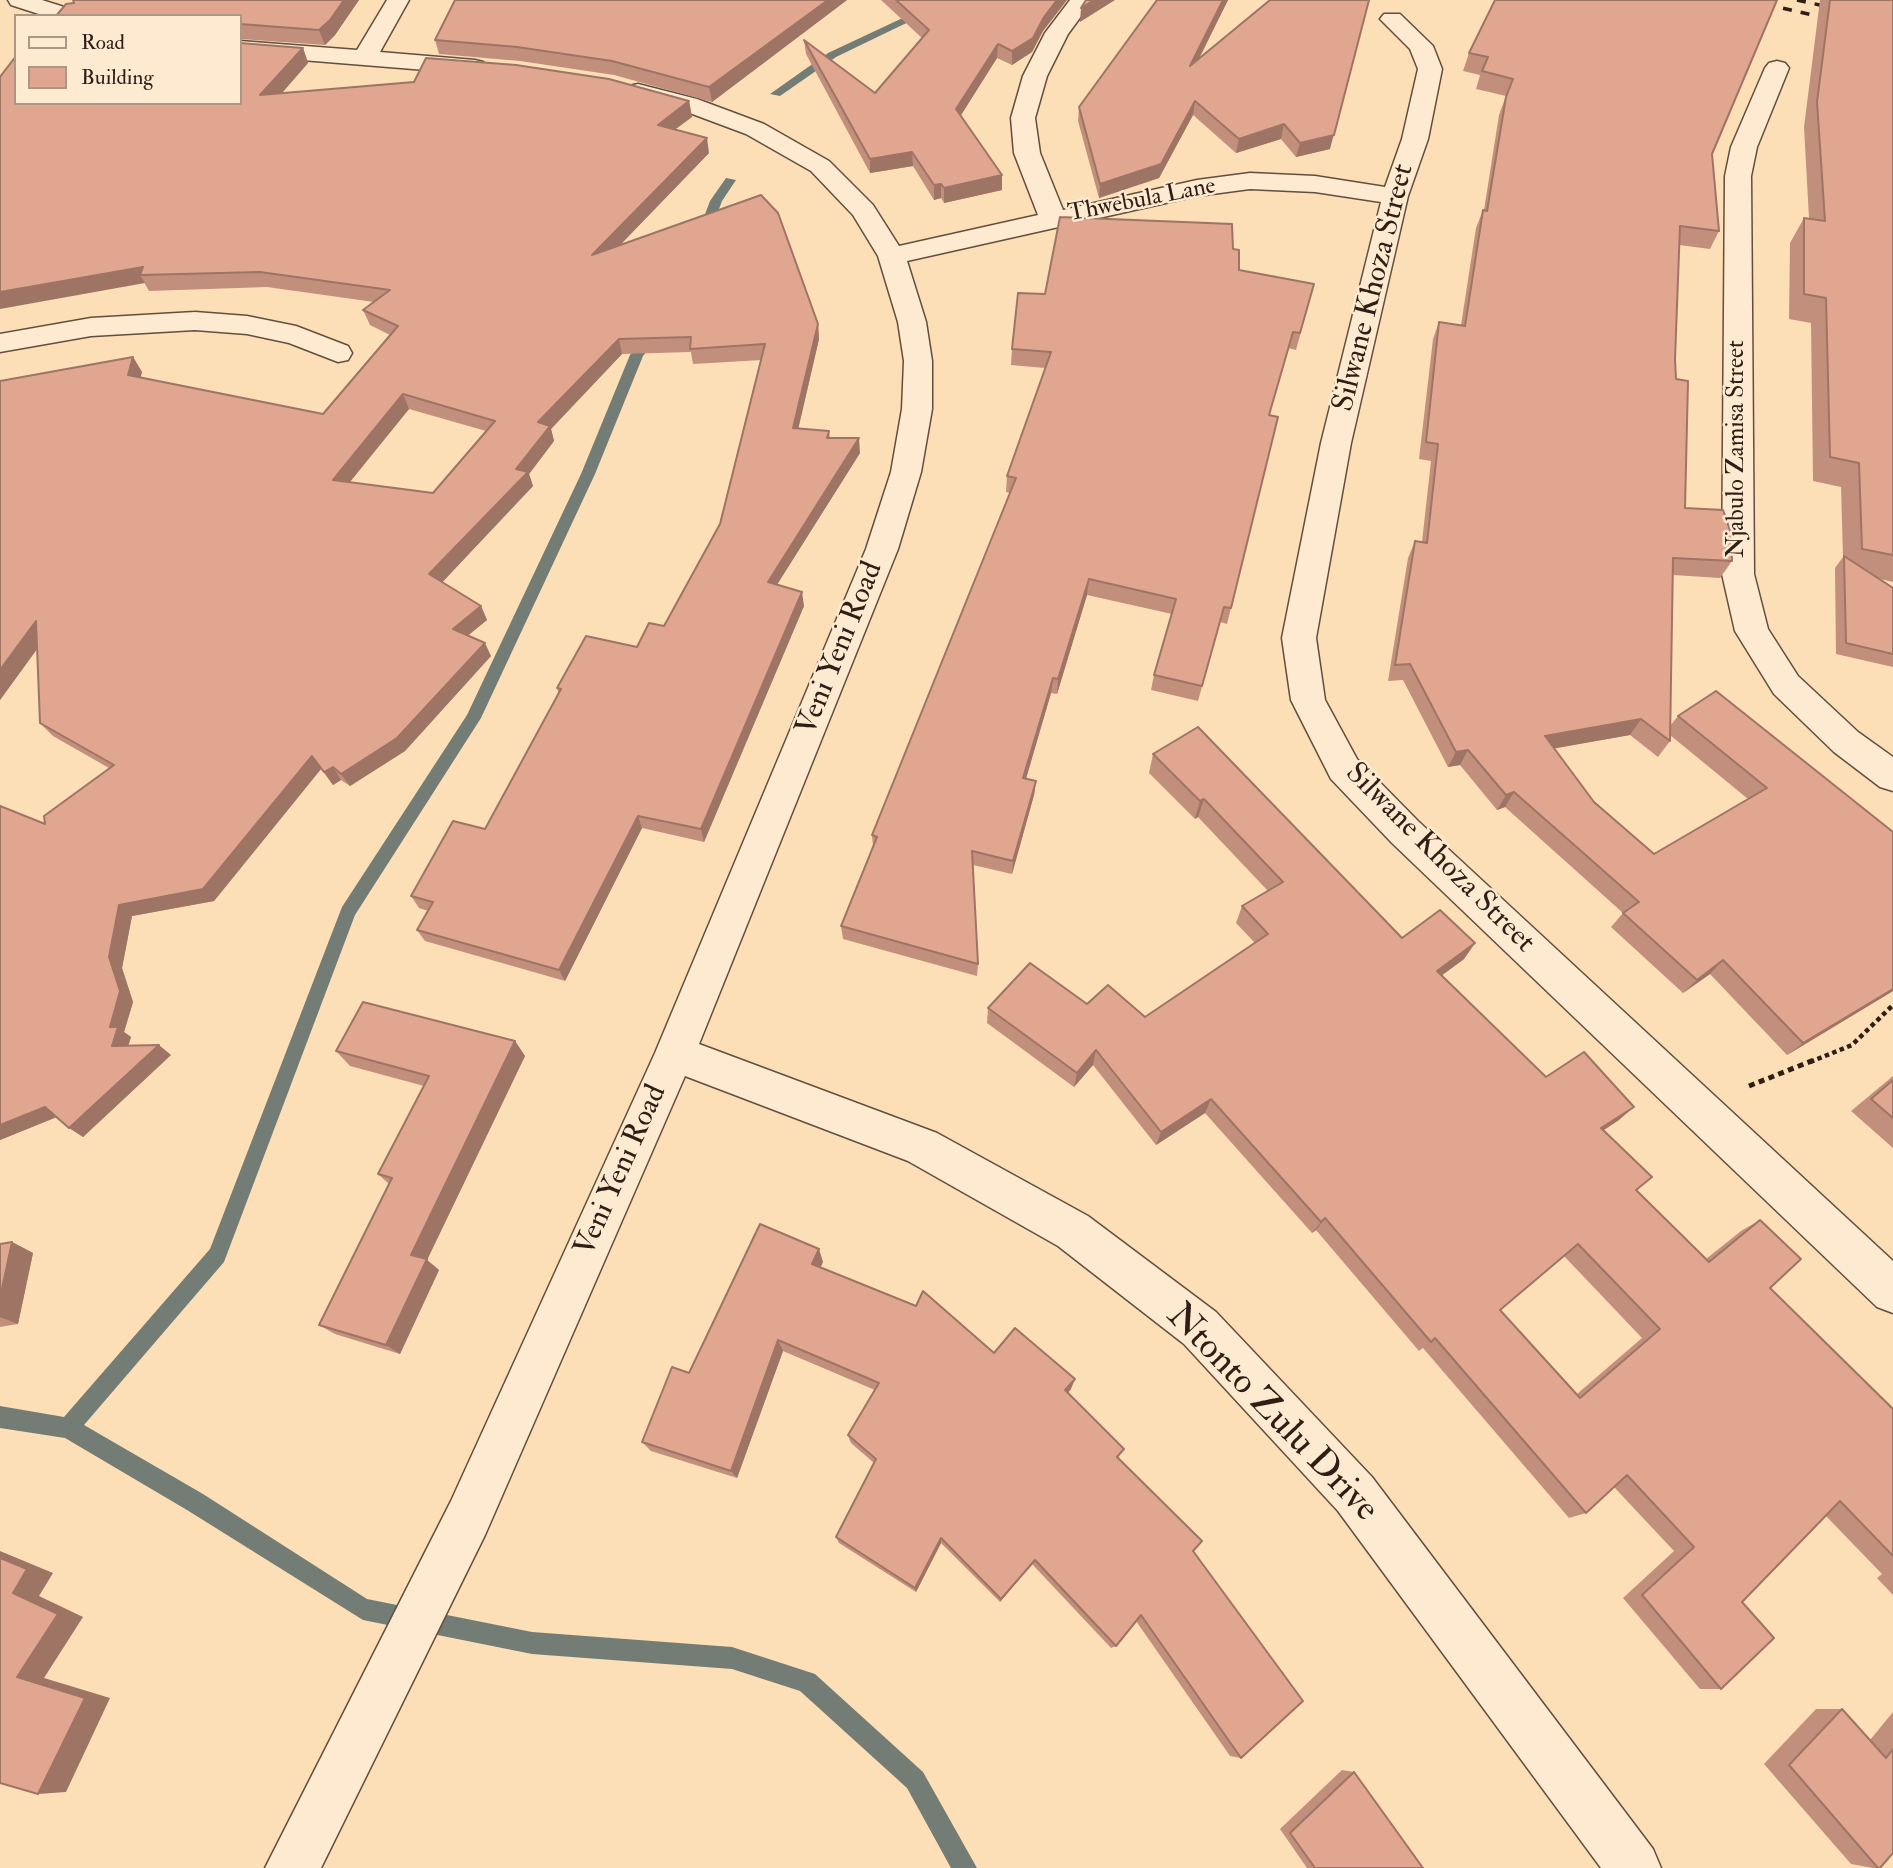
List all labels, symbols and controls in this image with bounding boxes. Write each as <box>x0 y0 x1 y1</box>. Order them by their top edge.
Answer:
legend <box>14 14 242 105</box>
text: Road <box>81 29 125 56</box>
text: Building <box>81 64 154 91</box>
street label: Silwane Khoza Street <box>1327 161 1423 415</box>
street label: Thwebula Lane <box>1066 173 1218 229</box>
street label: Njabulo Zamisa Street <box>1724 340 1752 558</box>
street label: Veni Yeni Road <box>790 557 892 741</box>
street label: Silwane Khoza Street <box>1337 757 1541 961</box>
street label: Veni Yeni Road <box>568 1080 676 1262</box>
street label: Ntonto Zulu Drive <box>1156 1296 1386 1532</box>

